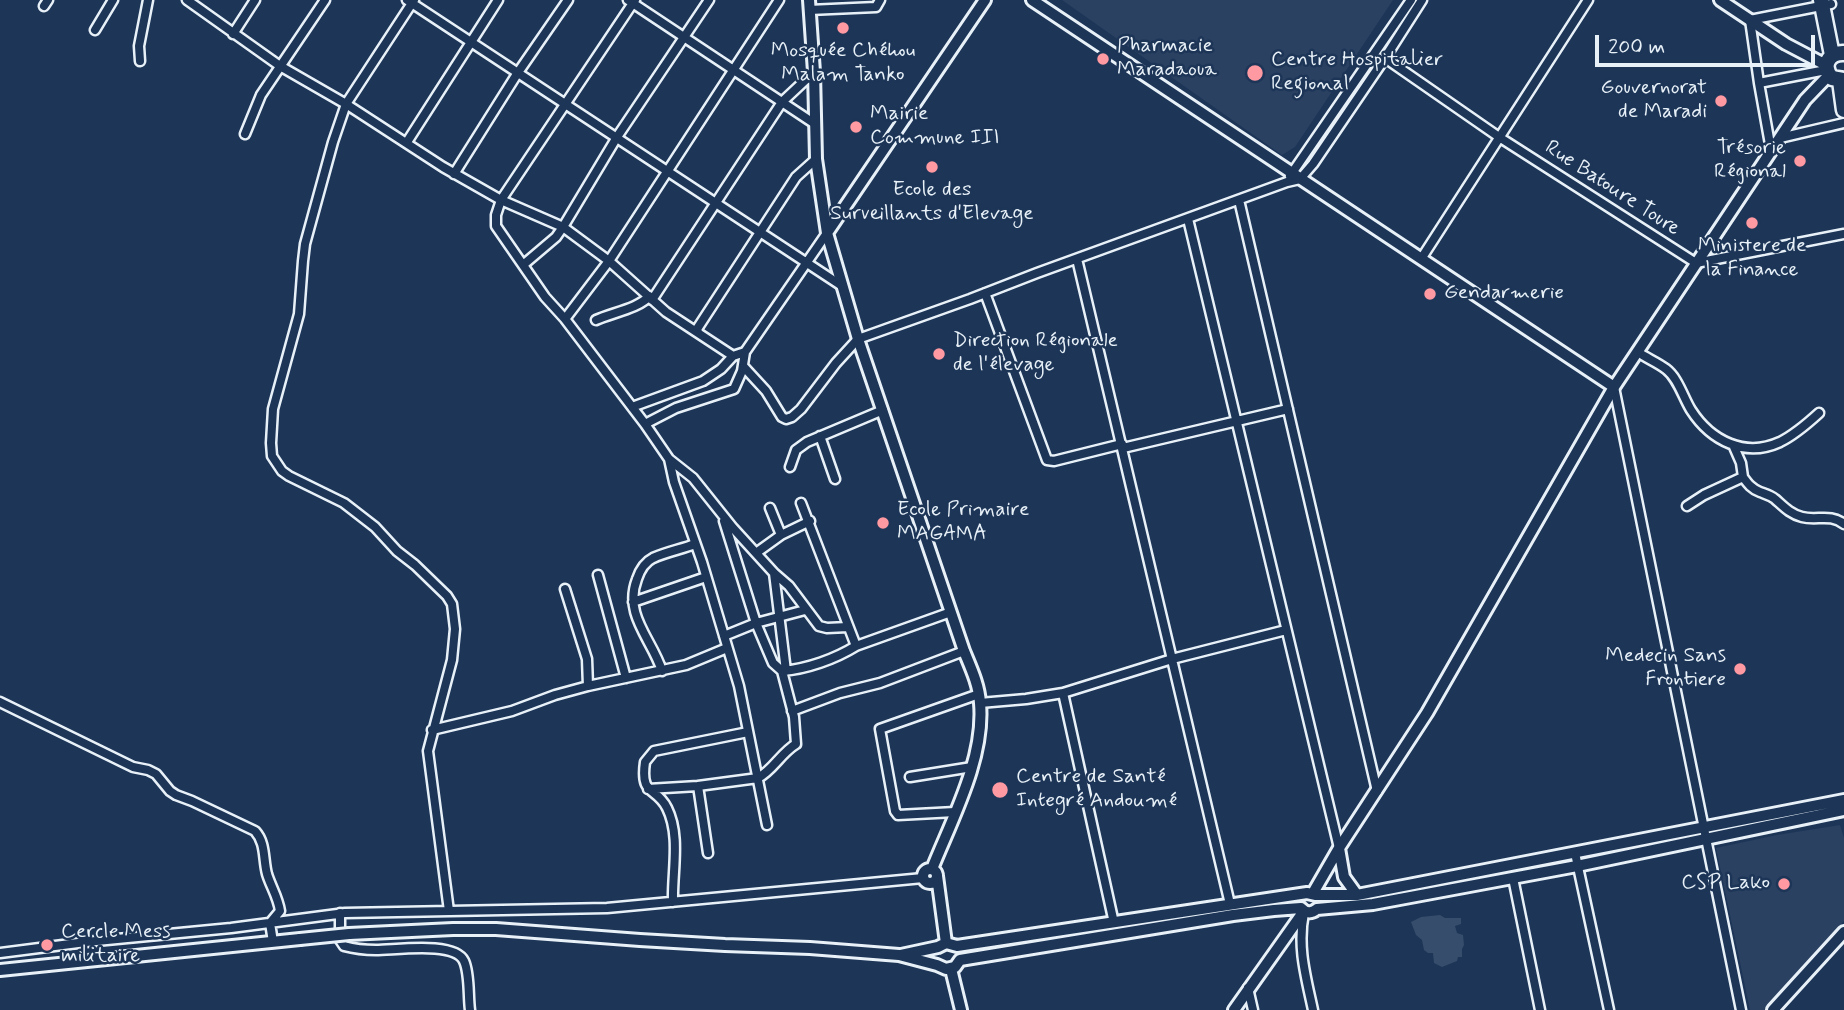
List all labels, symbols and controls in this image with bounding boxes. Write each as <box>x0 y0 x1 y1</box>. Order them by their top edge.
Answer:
marker: Mosquée Chéhou Malam Tanko <box>835 20 851 36</box>
scale bar <box>1599 21 1820 65</box>
text: 200 m <box>1608 33 1665 61</box>
place label: Pharmacie Maradaoua <box>1117 34 1217 84</box>
place label: Mosquée Chéhou Malam Tanko <box>771 39 915 89</box>
place label: Centre Hospitalier Regional <box>1271 48 1443 98</box>
marker: Pharmacie Maradaoua <box>1095 51 1111 67</box>
marker: Centre Hospitalier Regional <box>1245 63 1265 83</box>
place label: Gouvernorat de Maradi <box>1601 76 1707 126</box>
marker: Gouvernorat de Maradi <box>1713 93 1729 109</box>
place label: Mairie Commune III <box>870 102 1000 152</box>
marker: Mairie Commune III <box>848 119 864 135</box>
street label: Rue Batoure Toure <box>1540 136 1684 242</box>
place label: Trésorie Régional <box>1714 136 1786 186</box>
marker: Trésorie Régional <box>1792 153 1808 169</box>
marker: Ecole des Surveillants d'Elevage <box>924 159 940 175</box>
place label: Ecole des Surveillants d'Elevage <box>830 178 1034 228</box>
marker: Ministere de la Finance <box>1744 215 1760 231</box>
place label: Ministere de la Finance <box>1698 234 1806 284</box>
place label: Gendarmerie <box>1444 281 1564 307</box>
marker: Gendarmerie <box>1422 286 1438 302</box>
place label: Direction Régionale de l'élevage <box>953 329 1118 379</box>
marker: Direction Régionale de l'élevage <box>931 346 947 362</box>
place label: Ecole Primaire MAGAMA <box>897 498 1029 548</box>
marker: Ecole Primaire MAGAMA <box>875 515 891 531</box>
place label: Medecin Sans Frontiere <box>1605 644 1726 694</box>
marker: Medecin Sans Frontiere <box>1732 661 1748 677</box>
place label: Centre de Santé Integré Andoumé <box>1016 765 1177 815</box>
marker: Centre de Santé Integré Andoumé <box>990 780 1010 800</box>
place label: CSP Lako <box>1681 871 1770 897</box>
marker: CSP Lako <box>1776 876 1792 892</box>
place label: Cercle Mess militaire <box>61 920 171 970</box>
marker: Cercle Mess militaire <box>39 937 55 953</box>

